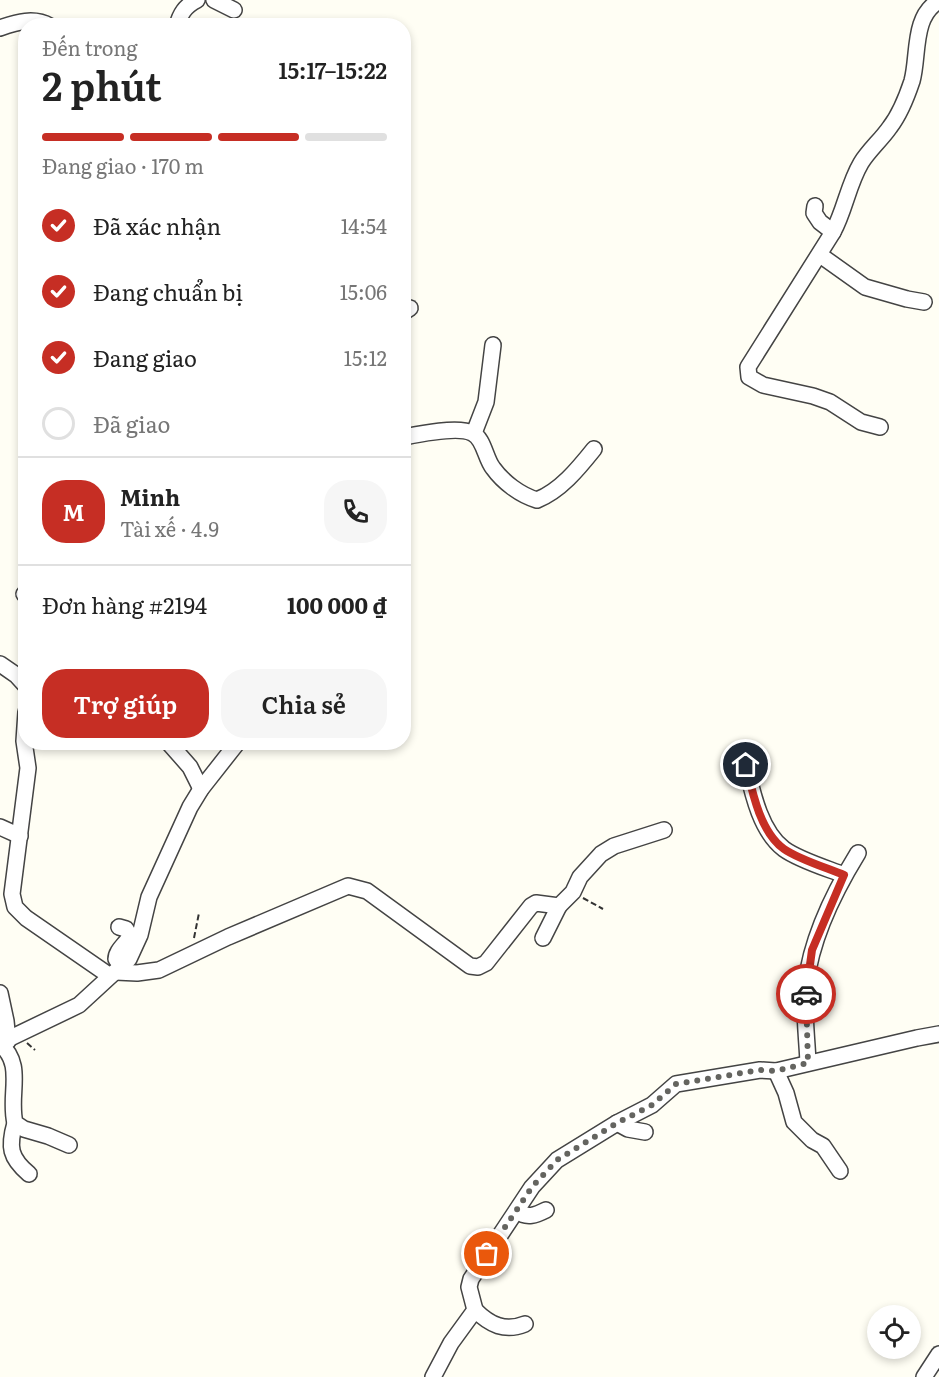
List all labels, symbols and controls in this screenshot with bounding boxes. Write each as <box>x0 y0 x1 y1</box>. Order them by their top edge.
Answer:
text: Đến trong <box>42 32 138 62</box>
text: 15:17–15:22 <box>278 53 387 86</box>
text: 2 phút <box>42 55 162 113</box>
text: Đang giao · 170 m <box>42 150 204 180</box>
icon: check <box>42 209 75 242</box>
text: Đã xác nhận <box>93 209 221 242</box>
text: 14:54 <box>341 210 387 240</box>
icon: check <box>42 275 75 308</box>
text: Đang chuẩn bị <box>93 275 243 308</box>
text: 15:06 <box>340 276 387 306</box>
icon: check <box>42 341 75 374</box>
text: Đang giao <box>93 341 197 374</box>
text: 15:12 <box>344 342 387 372</box>
text: Đã giao <box>93 407 170 440</box>
text: Minh <box>120 480 180 513</box>
button: phone <box>324 480 387 543</box>
text: M <box>63 495 84 528</box>
text: Tài xế · 4.9 <box>120 513 219 543</box>
text: Đơn hàng #2194 <box>42 588 207 621</box>
text: 100 000 ₫ <box>287 588 387 621</box>
button: Trợ giúp <box>42 669 209 738</box>
button: Chia sẻ <box>221 669 387 738</box>
pin <box>720 739 771 790</box>
icon: home <box>729 748 762 781</box>
courier <box>776 964 836 1024</box>
icon: car <box>790 978 823 1011</box>
pin <box>461 1228 512 1279</box>
icon: bag <box>470 1237 503 1270</box>
map controls <box>867 1305 921 1359</box>
button: locate <box>867 1305 921 1359</box>

